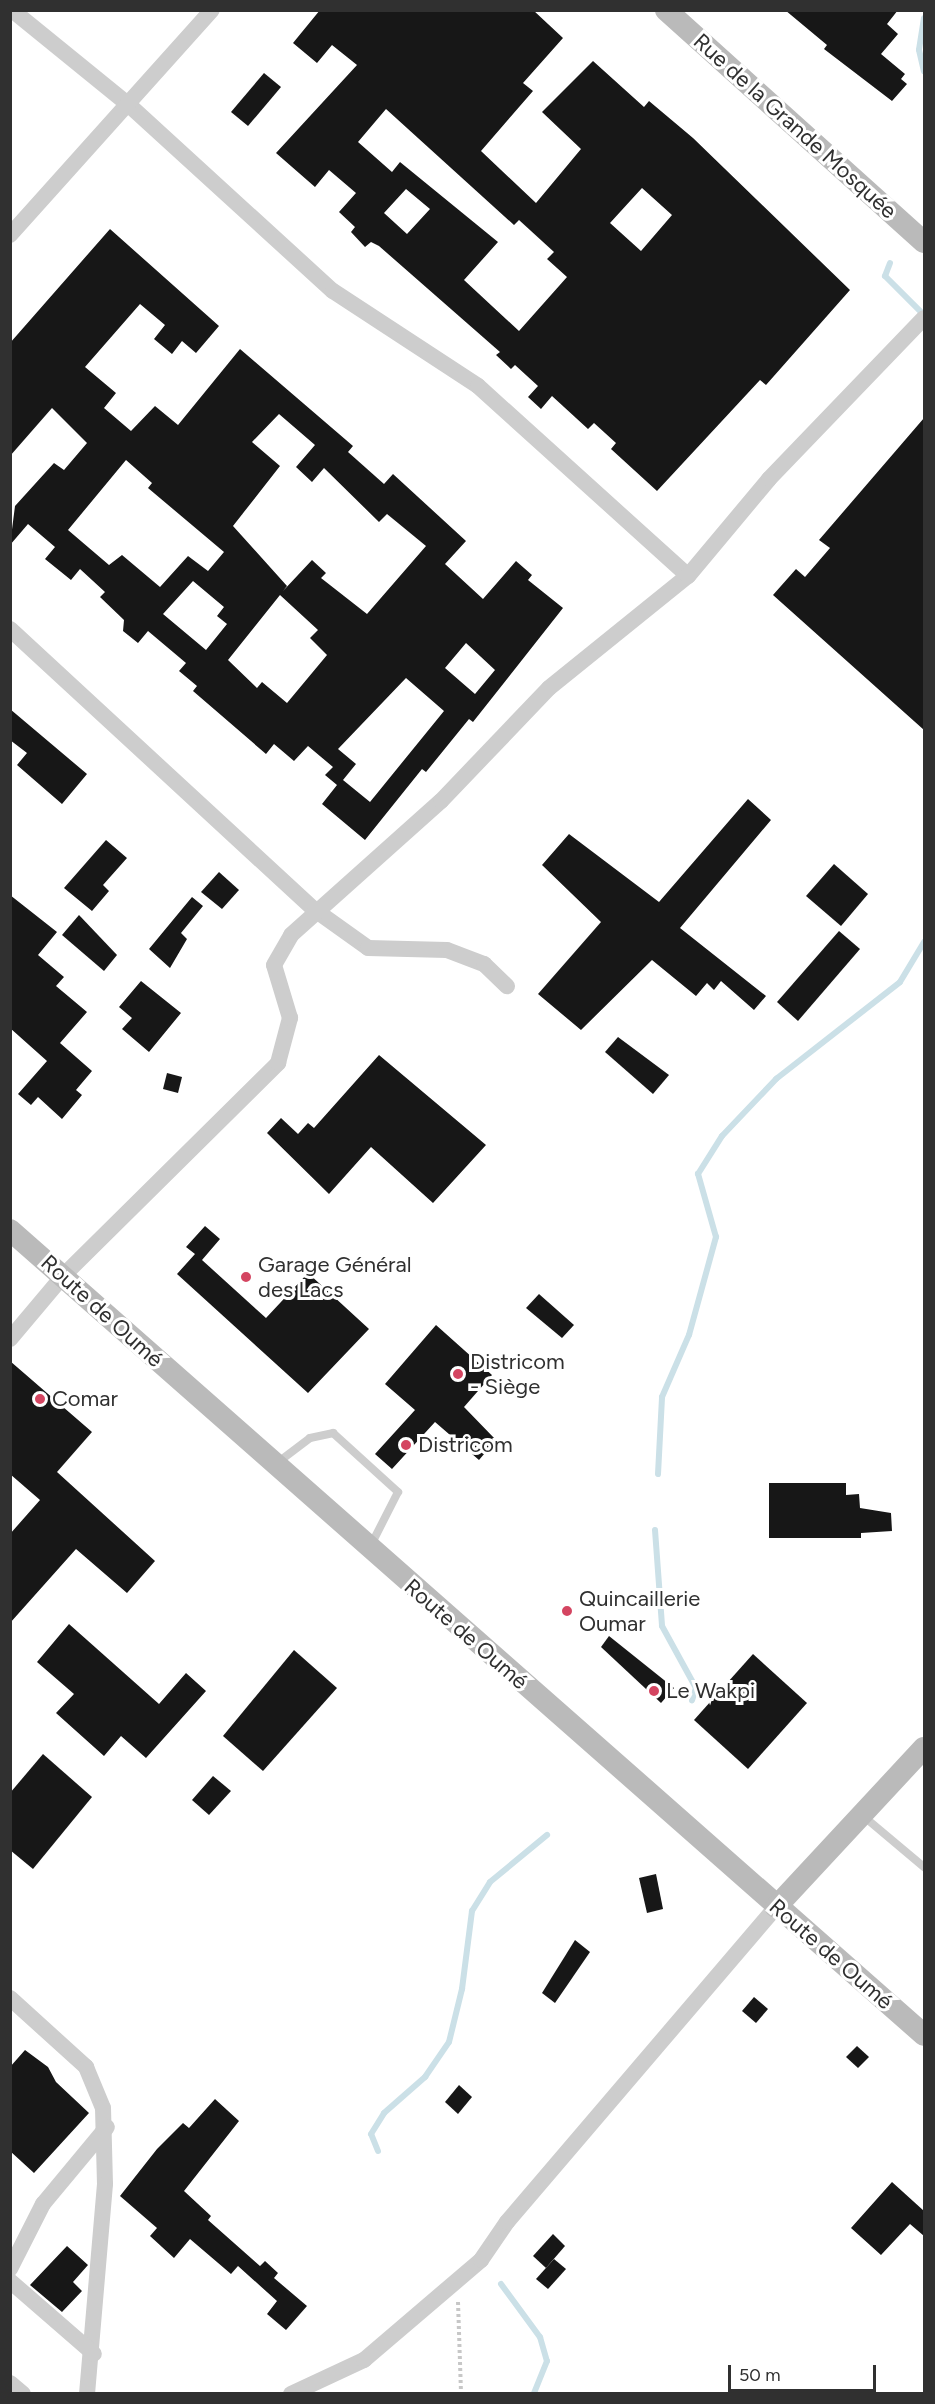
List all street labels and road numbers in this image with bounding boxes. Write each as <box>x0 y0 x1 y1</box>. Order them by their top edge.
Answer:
street label: Rue de la Grande Mosquée <box>688 28 902 224</box>
street label: Route de Oumé <box>36 1249 168 1373</box>
street label: Route de Oumé <box>399 1573 533 1695</box>
street label: Route de Oumé <box>764 1893 898 2015</box>

